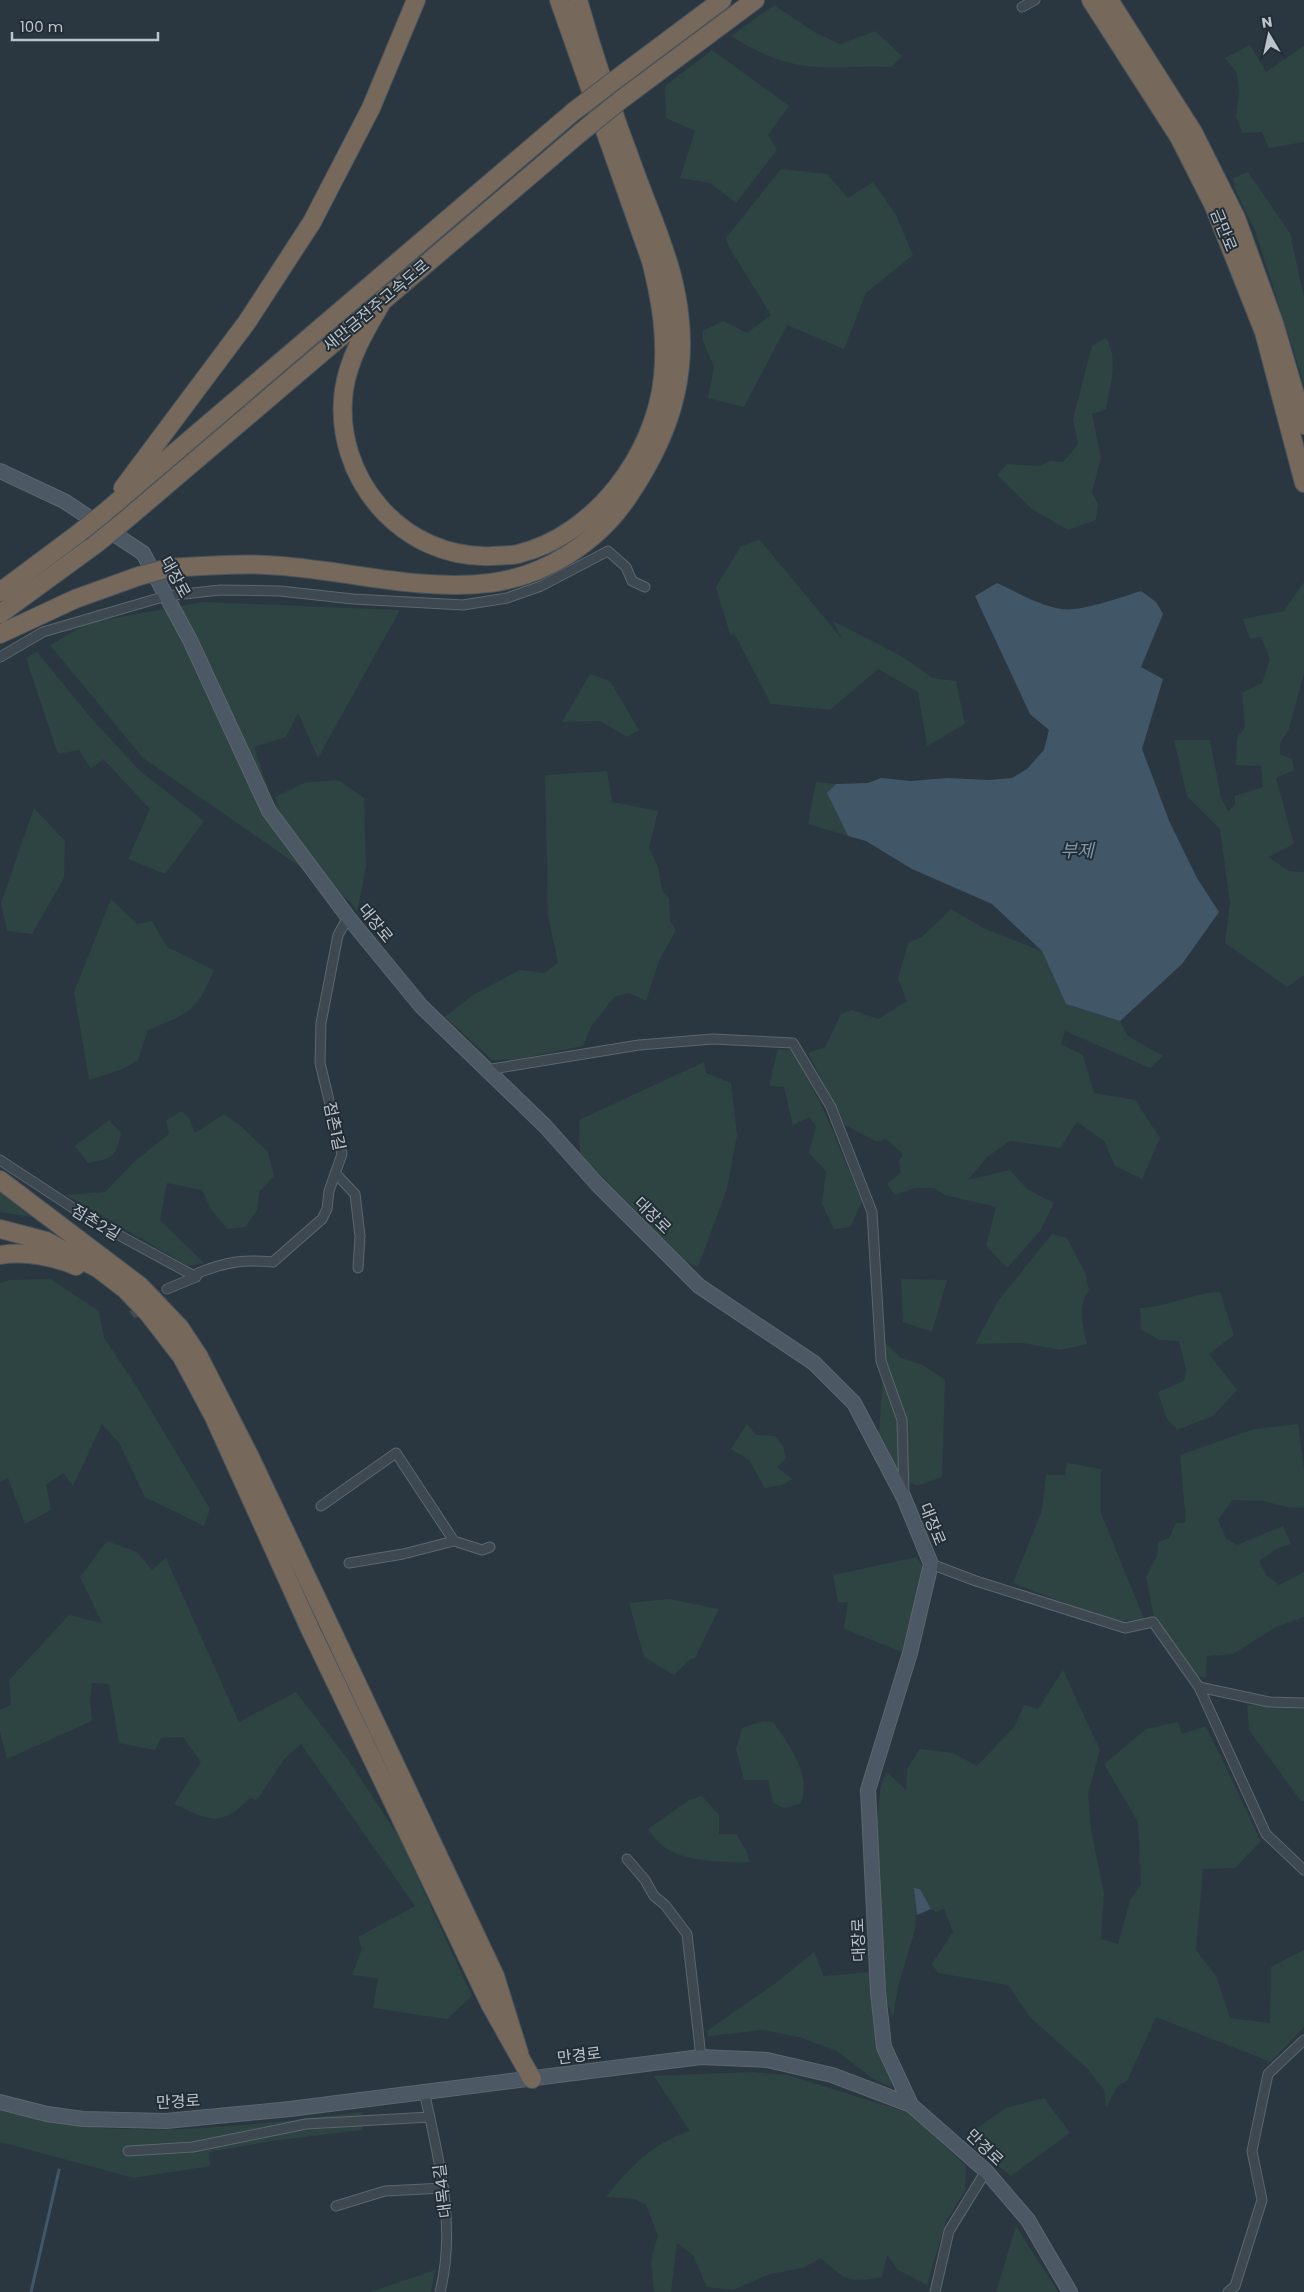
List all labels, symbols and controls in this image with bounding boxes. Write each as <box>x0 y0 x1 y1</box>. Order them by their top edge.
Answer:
scale bar <box>12 10 159 42</box>
north arrow <box>1244 10 1294 60</box>
text: N <box>1260 11 1274 33</box>
text: 100 m <box>20 16 63 37</box>
street label: 금만로 <box>1205 205 1243 255</box>
street label: 새만금전주고속도로 <box>318 254 435 357</box>
street label: 대장로 <box>155 552 196 602</box>
water label: 부제 <box>1060 838 1096 863</box>
street label: 대장로 <box>353 899 399 948</box>
street label: 점촌1길 <box>318 1100 351 1153</box>
street label: 대장로 <box>629 1192 677 1239</box>
street label: 점촌2길 <box>67 1199 125 1246</box>
street label: 대장로 <box>914 1499 952 1549</box>
street label: 대장로 <box>846 1917 871 1962</box>
street label: 만경로 <box>556 2041 603 2070</box>
street label: 만경로 <box>155 2089 201 2114</box>
street label: 만경로 <box>961 2124 1009 2171</box>
street label: 대목4길 <box>428 2163 457 2219</box>

